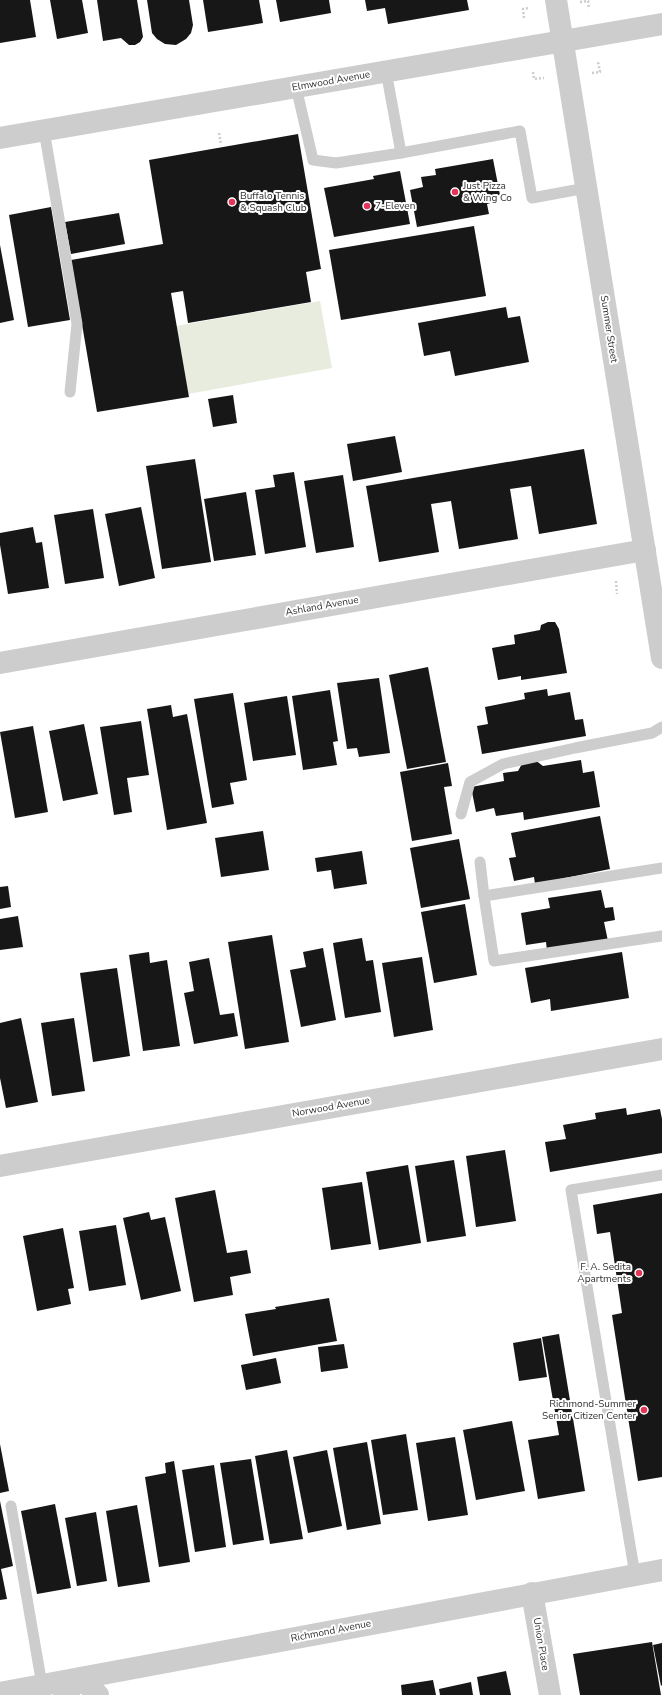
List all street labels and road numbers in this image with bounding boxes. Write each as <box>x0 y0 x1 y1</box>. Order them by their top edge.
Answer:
street label: Elmwood Avenue <box>291 67 371 95</box>
street label: Summer Street <box>597 295 621 364</box>
street label: Ashland Avenue <box>284 593 360 619</box>
street label: Norwood Avenue <box>291 1093 371 1121</box>
street label: Richmond Avenue <box>290 1616 372 1646</box>
street label: Union Place <box>529 1616 553 1672</box>

